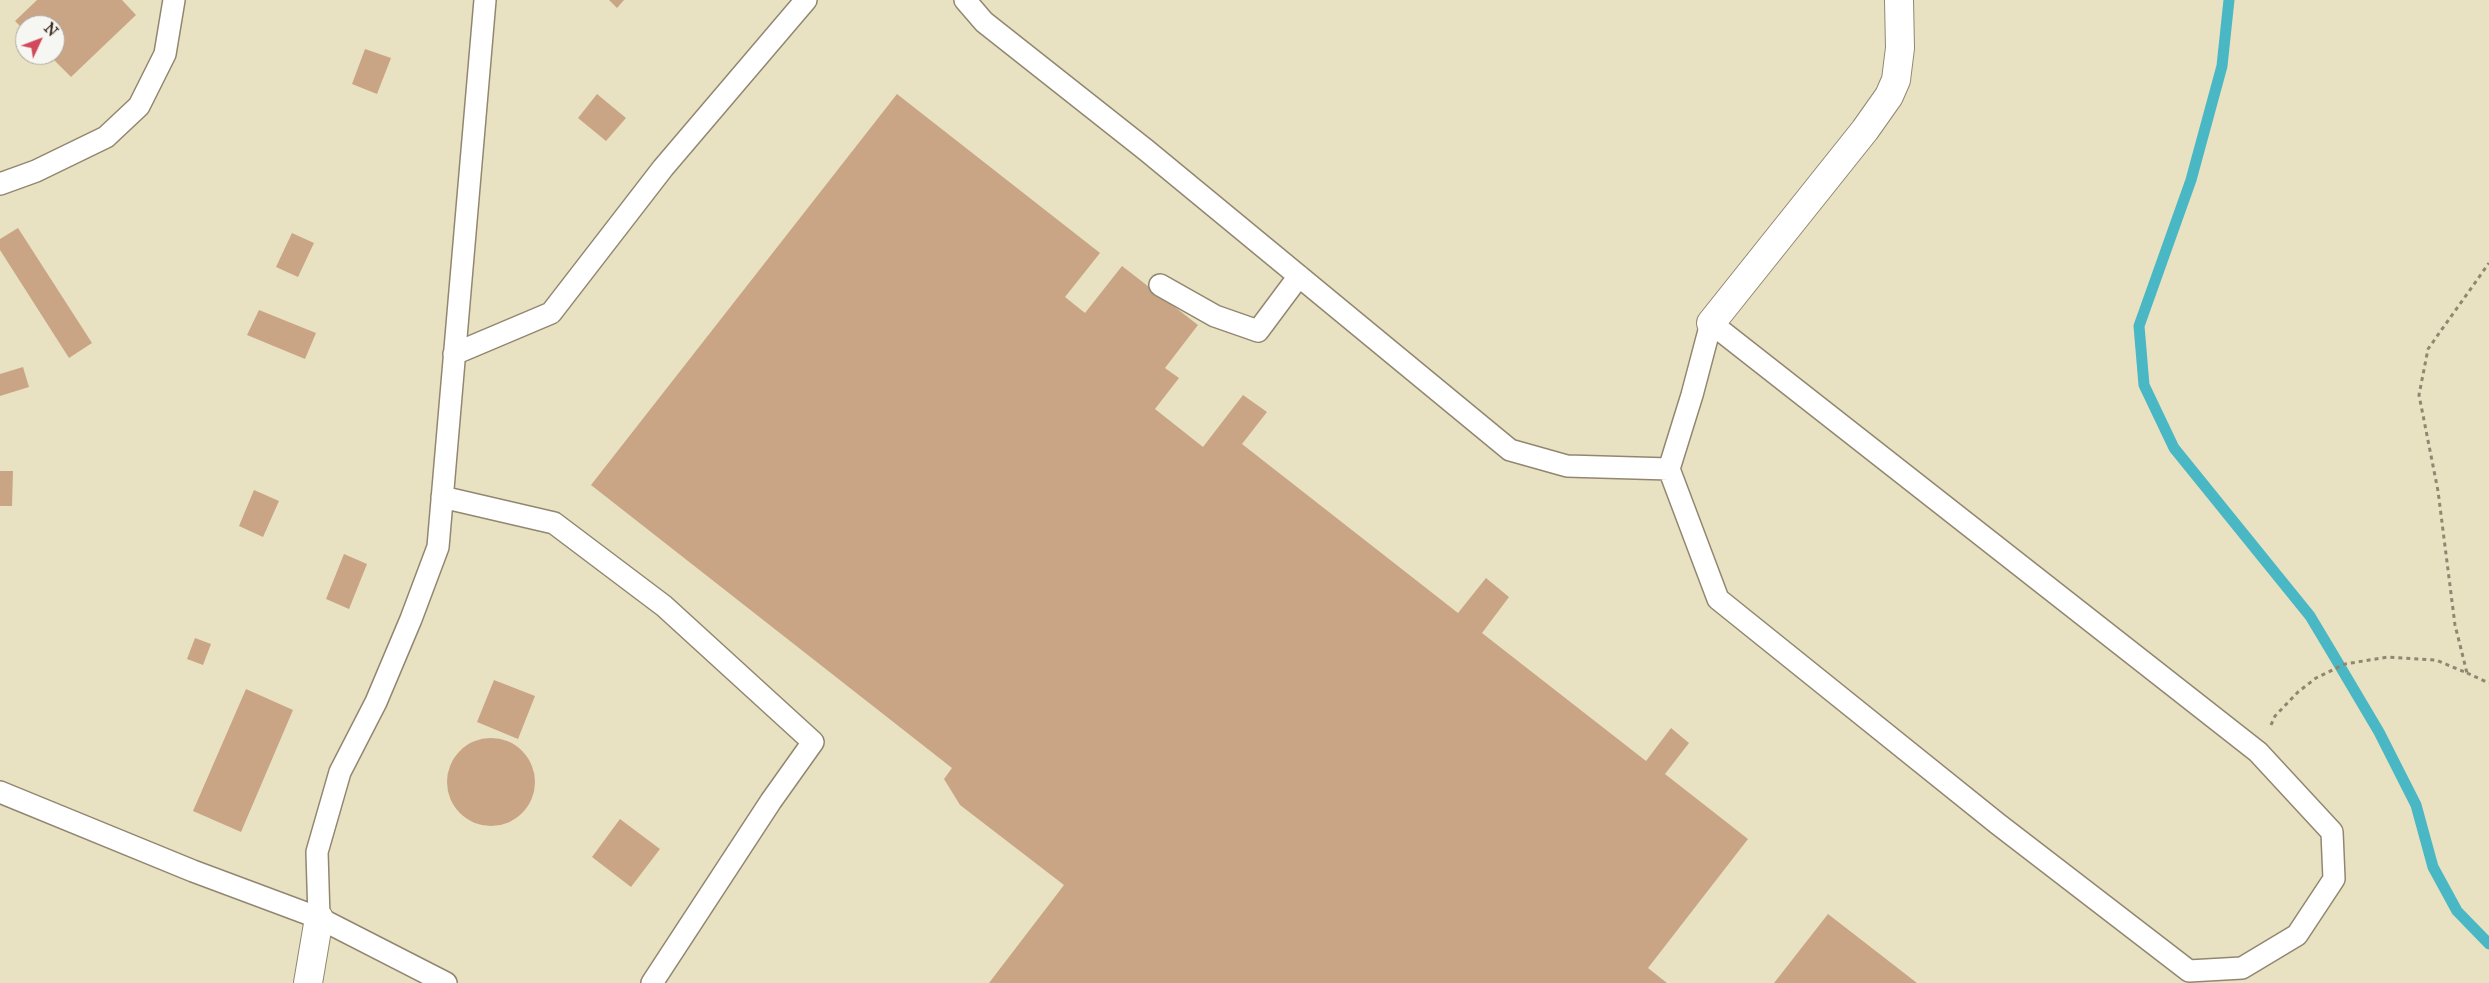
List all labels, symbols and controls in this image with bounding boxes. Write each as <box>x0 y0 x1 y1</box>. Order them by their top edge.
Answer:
north arrow <box>15 15 65 65</box>
text: N <box>40 20 61 40</box>

